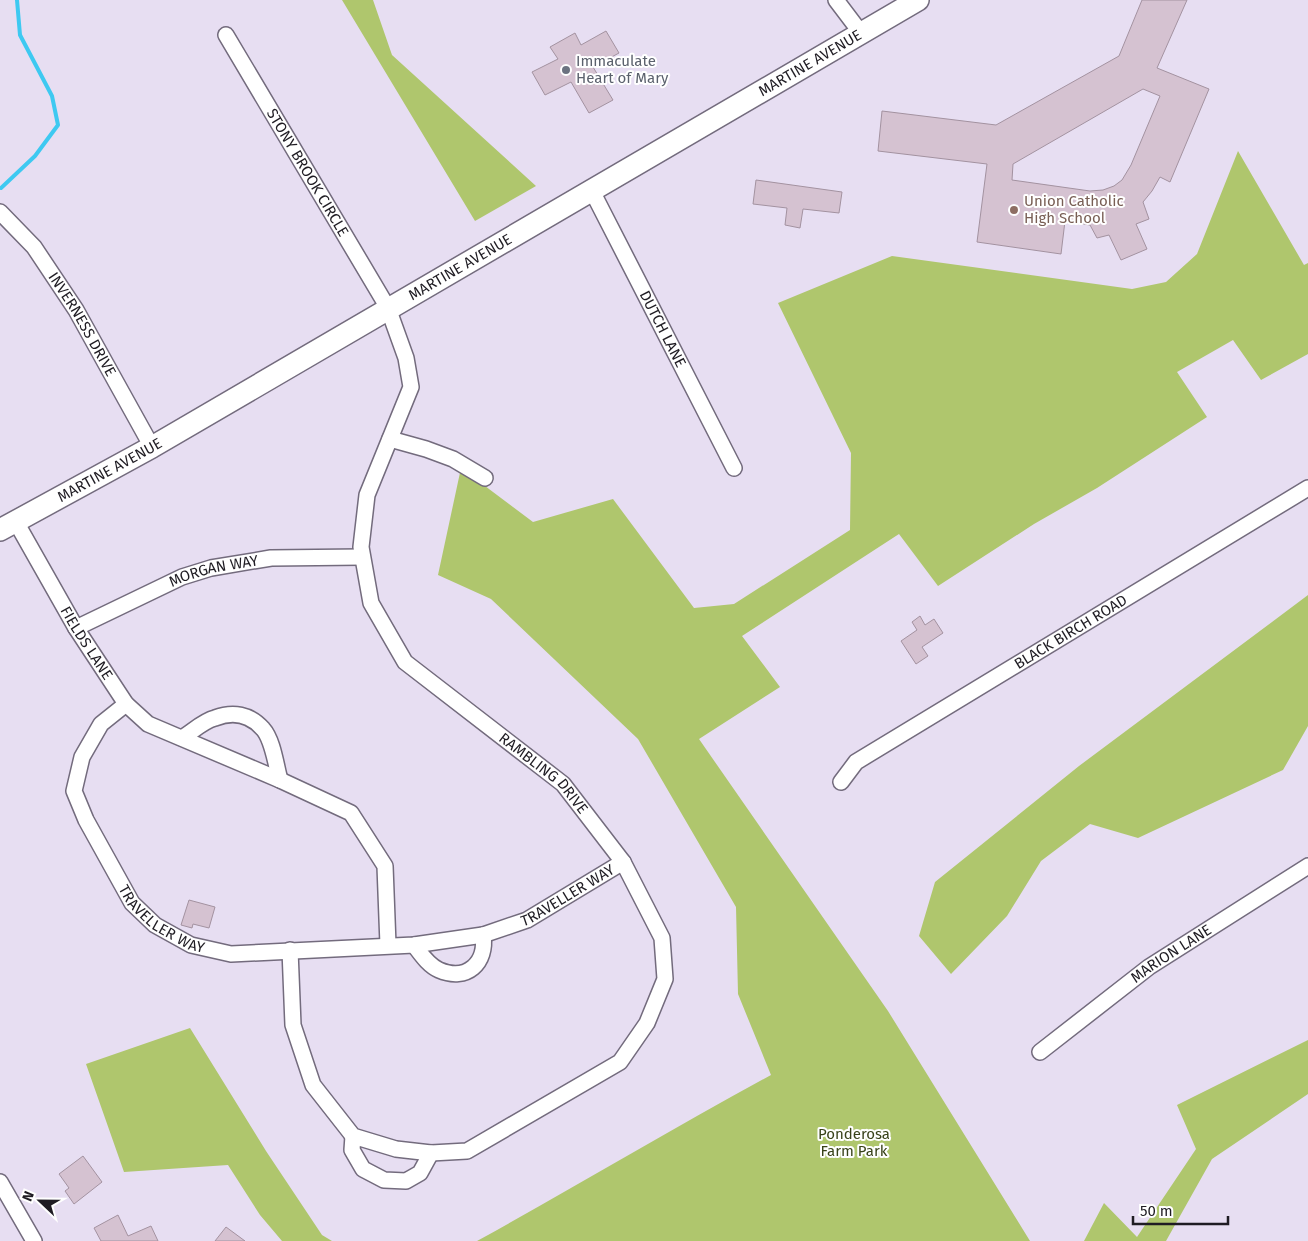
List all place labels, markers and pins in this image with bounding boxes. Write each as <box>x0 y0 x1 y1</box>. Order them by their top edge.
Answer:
place label: Immaculate Heart of Mary <box>576 52 669 87</box>
marker: Immaculate Heart of Mary <box>560 64 572 76</box>
place label: Union Catholic High School <box>1024 192 1124 227</box>
marker: Union Catholic High School <box>1008 204 1020 216</box>

